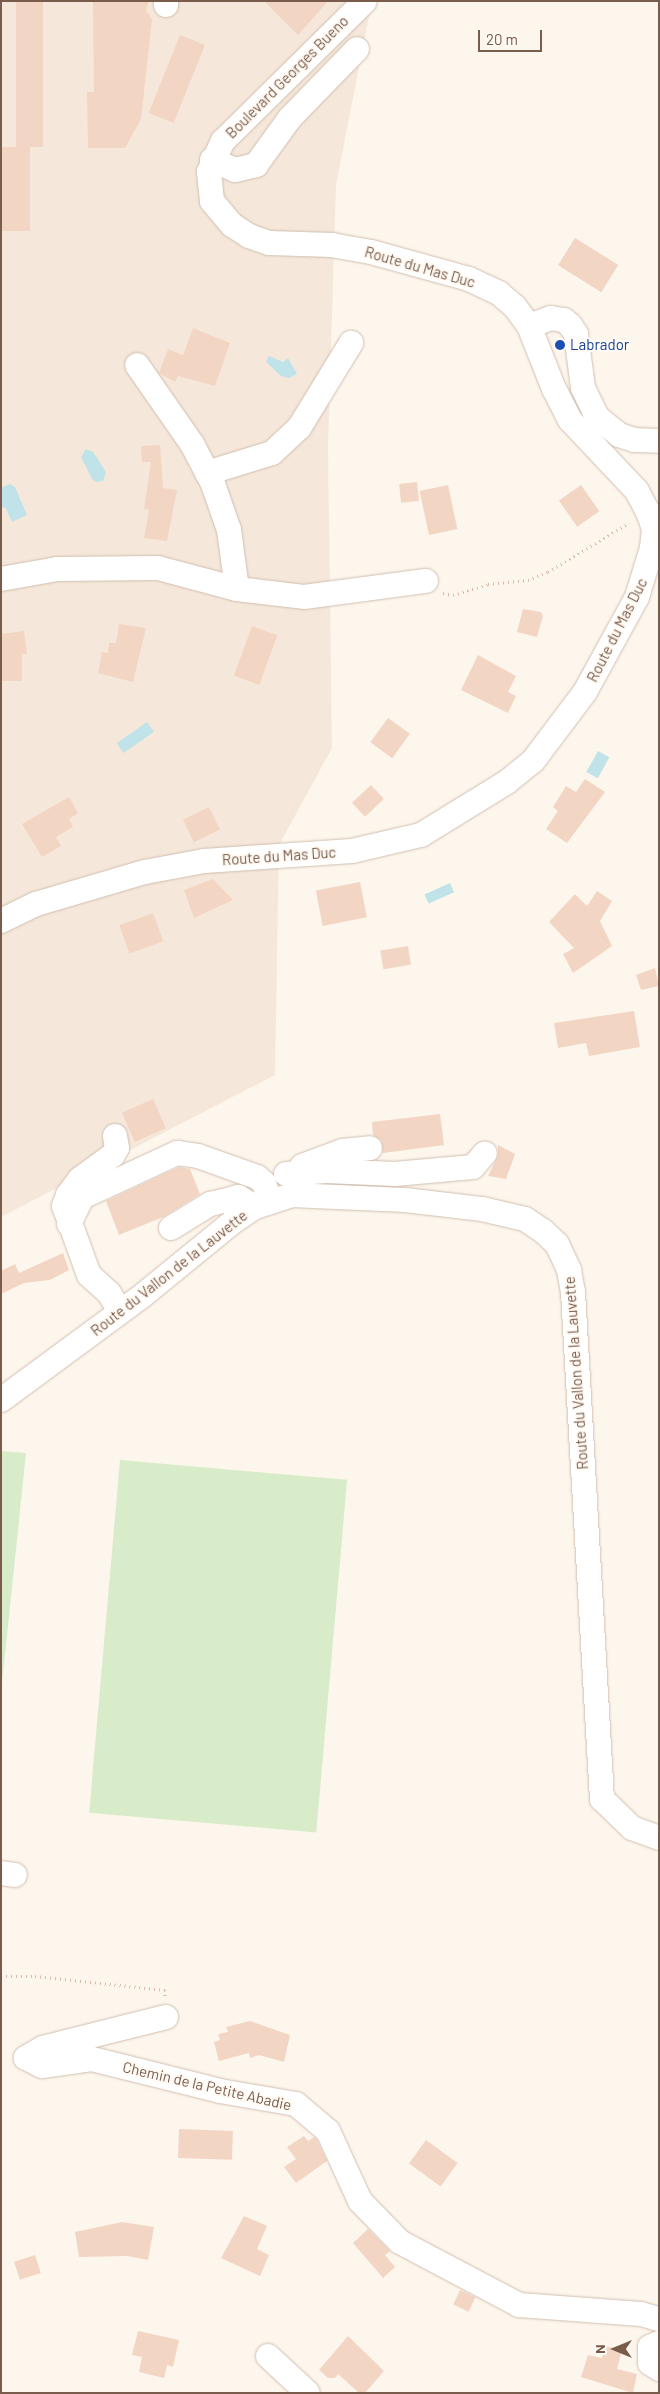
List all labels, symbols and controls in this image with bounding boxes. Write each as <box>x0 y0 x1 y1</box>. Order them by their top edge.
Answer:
street label: Boulevard Georges Bueno <box>222 12 352 142</box>
scale bar <box>480 20 544 52</box>
text: 20 m <box>486 30 518 48</box>
street label: Route du Mas Duc <box>363 243 477 291</box>
place label: Labrador <box>570 336 629 354</box>
marker: Labrador <box>554 339 566 351</box>
street label: Route du Mas Duc <box>583 575 651 685</box>
street label: Route du Mas Duc <box>221 843 337 869</box>
street label: Route du Vallon de la Lauvette <box>87 1206 251 1340</box>
street label: Route du Vallon de la Lauvette <box>560 1276 592 1470</box>
street label: Chemin de la Petite Abadie <box>121 2058 293 2114</box>
north arrow <box>590 2324 640 2374</box>
text: N <box>591 2344 608 2354</box>

